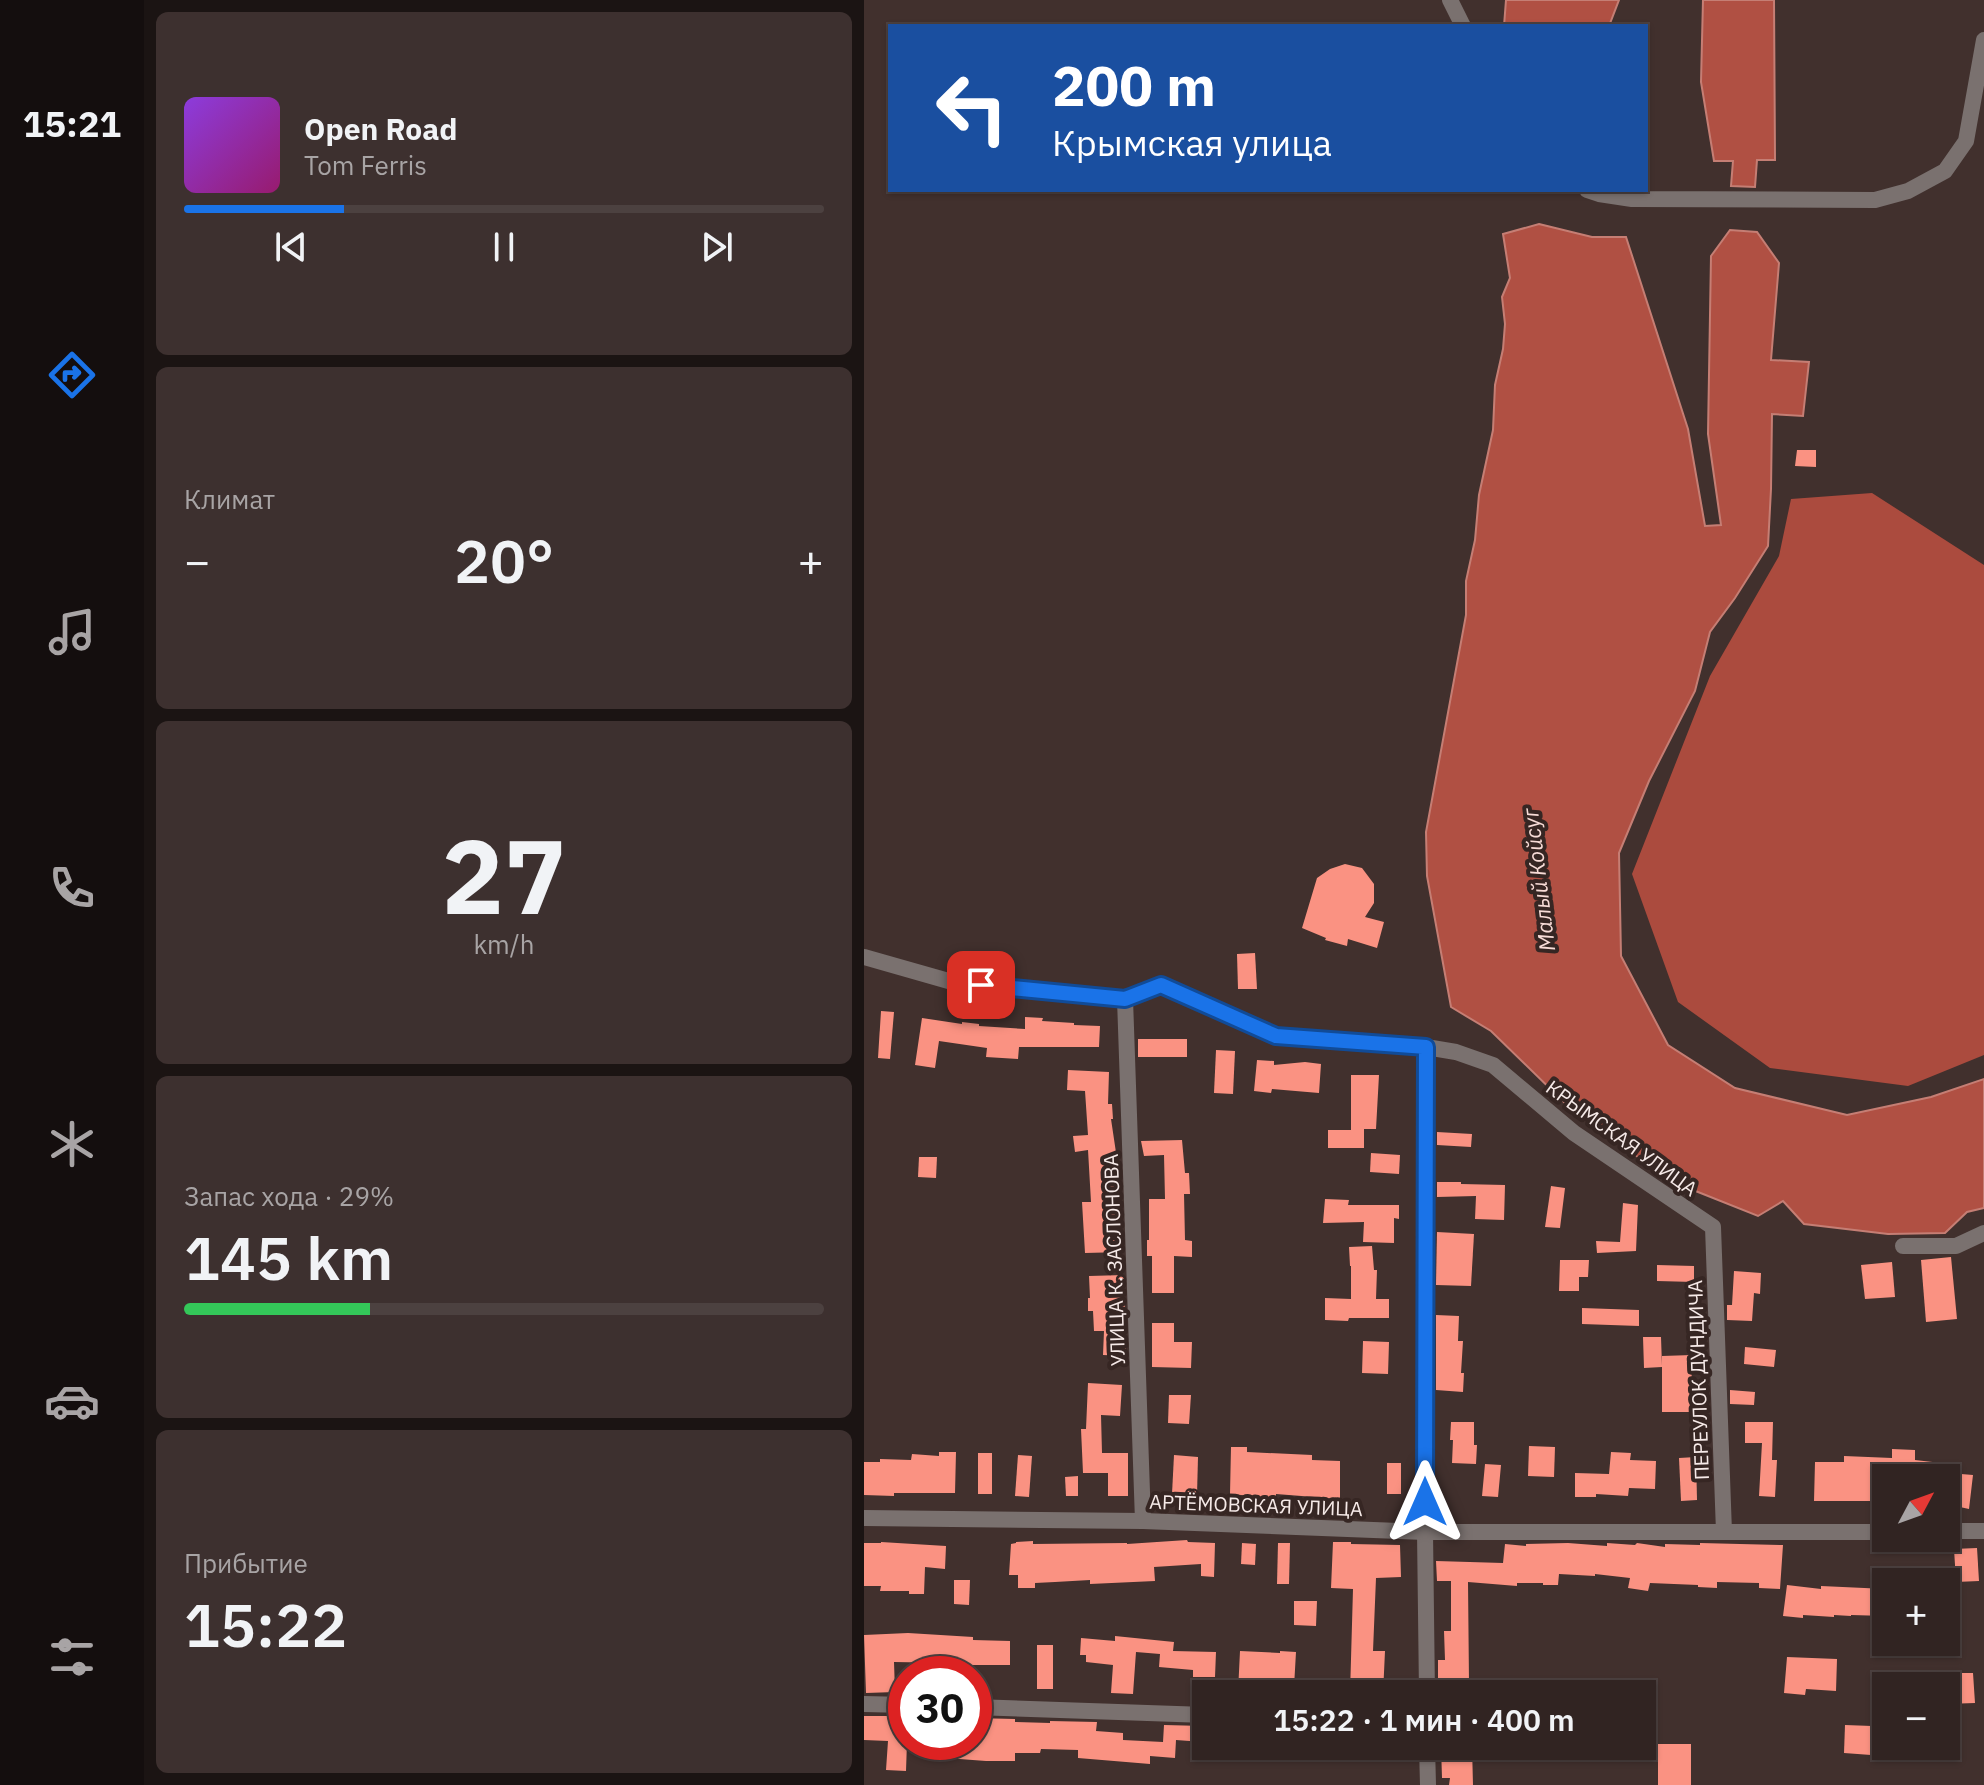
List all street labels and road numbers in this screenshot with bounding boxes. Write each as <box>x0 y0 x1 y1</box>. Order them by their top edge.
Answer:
street label: КРЫМСКАЯ УЛИЦА <box>1541 1074 1703 1202</box>
street label: УЛИЦА К. ЗАСЛОНОВА <box>1097 1153 1131 1367</box>
street label: ПЕРЕУЛОК ДУНДИЧА <box>1681 1279 1715 1481</box>
street label: АРТЁМОВСКАЯ УЛИЦА <box>1149 1488 1363 1522</box>

